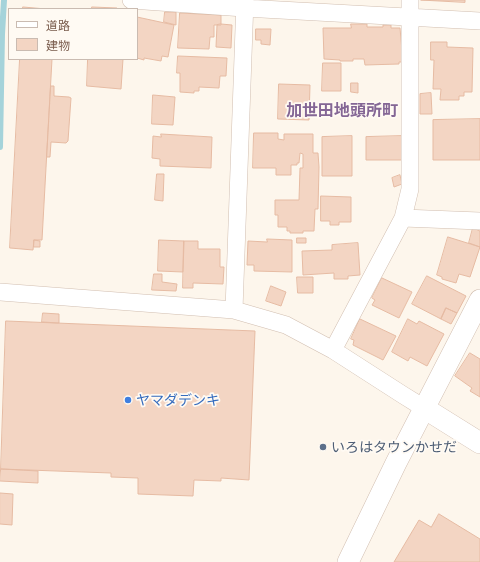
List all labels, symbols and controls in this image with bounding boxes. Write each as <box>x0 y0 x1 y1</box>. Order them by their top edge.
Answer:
legend <box>8 8 138 60</box>
text: 道路 <box>46 18 70 32</box>
text: 建物 <box>46 38 70 52</box>
district label: 加世田地頭所町 <box>286 101 398 121</box>
place label: ヤマダデンキ <box>136 392 220 408</box>
marker: ヤマダデンキ <box>123 395 133 405</box>
place label: いろはタウンかせだ <box>331 439 457 455</box>
marker: いろはタウンかせだ <box>318 442 328 452</box>

